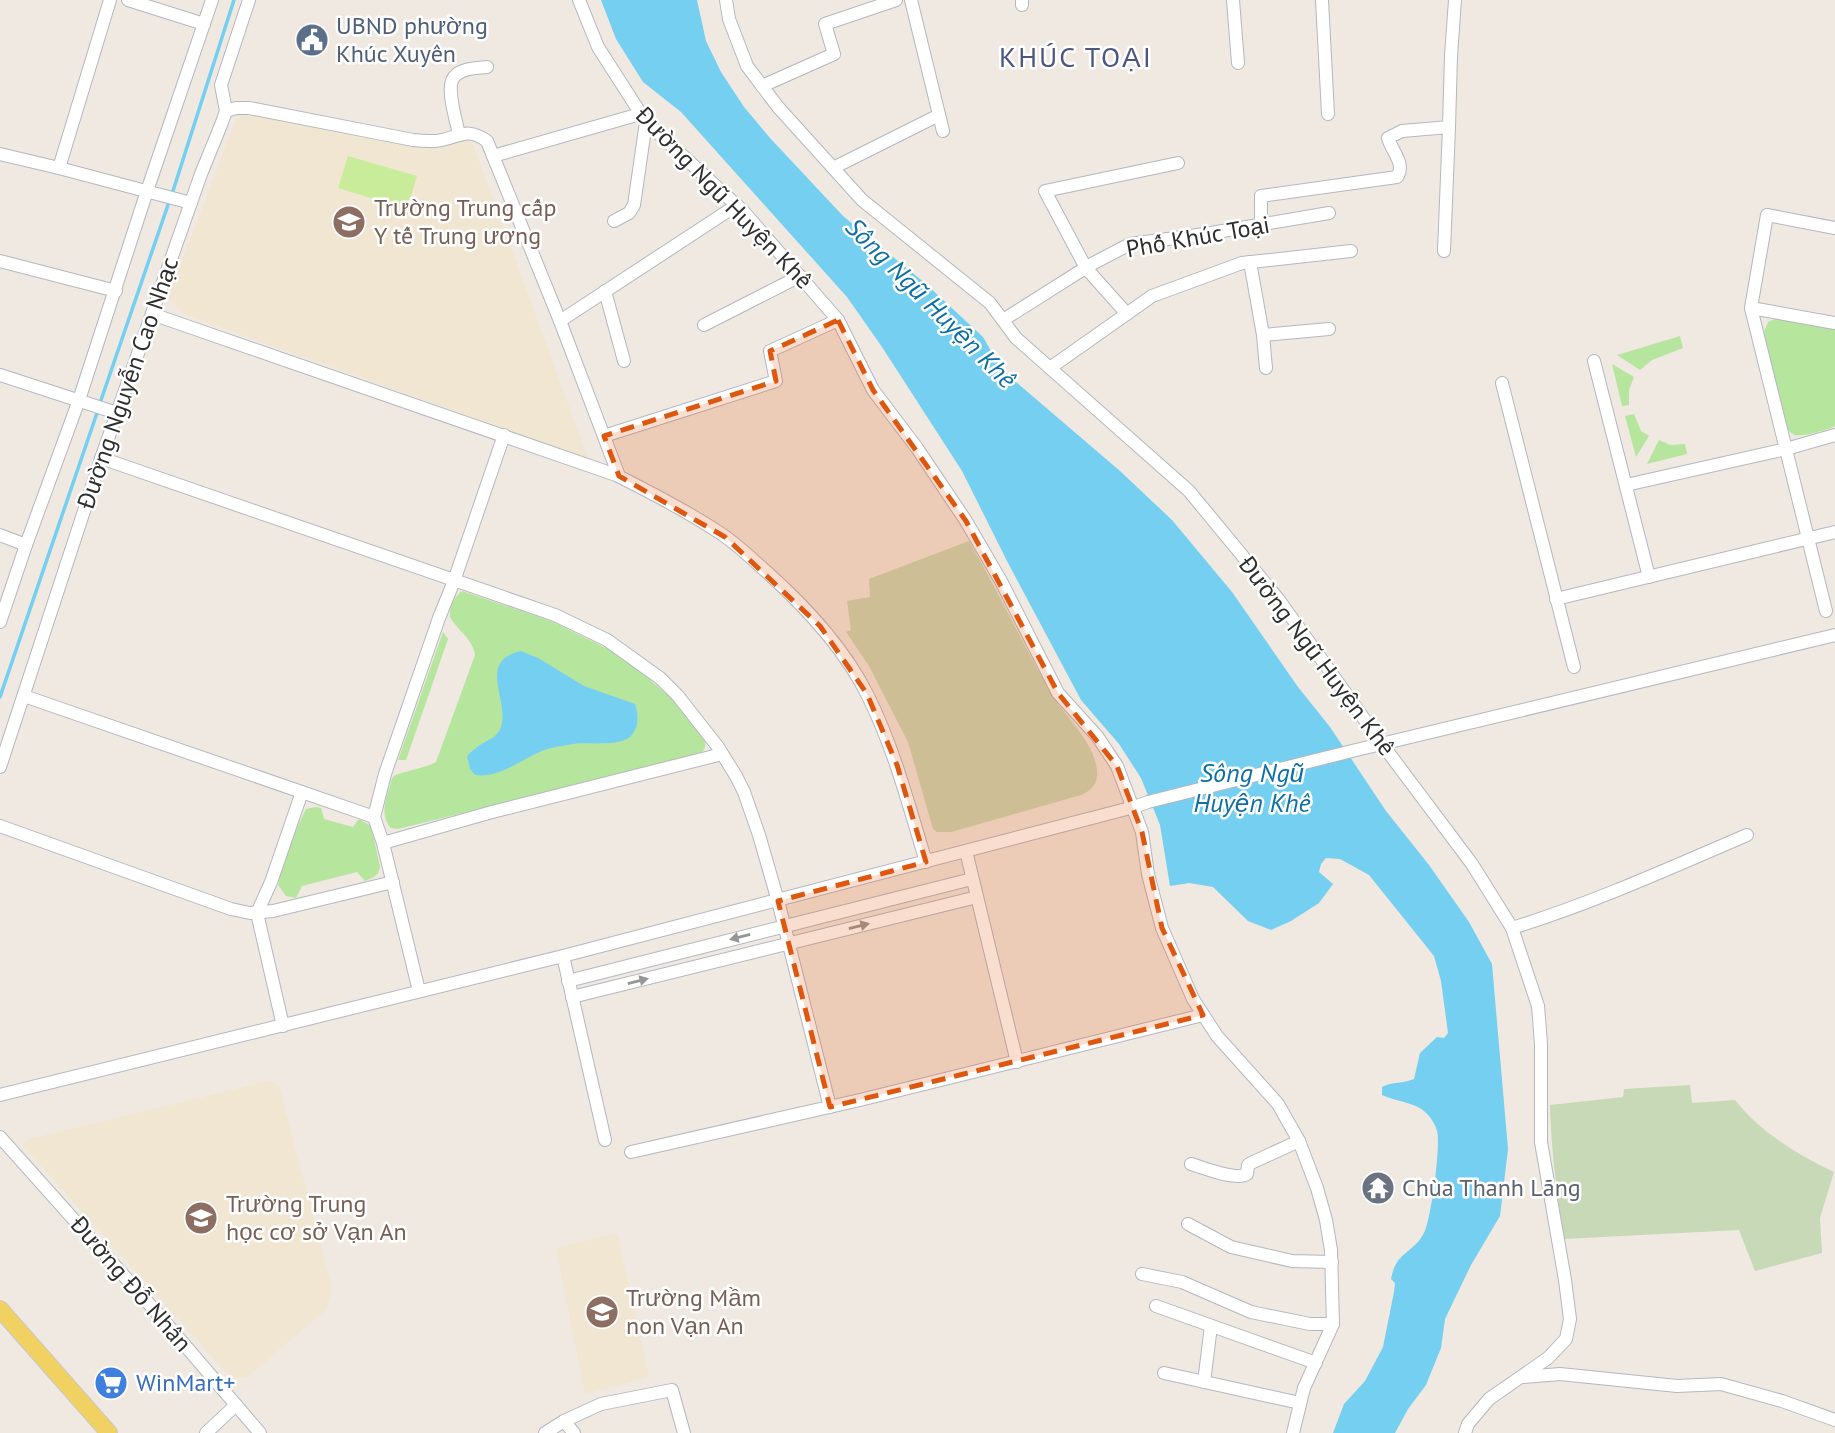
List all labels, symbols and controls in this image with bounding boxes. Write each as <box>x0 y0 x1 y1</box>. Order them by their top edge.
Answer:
place label: UBND phường Khúc Xuyên <box>336 10 488 69</box>
public building icon: UBND phường Khúc Xuyên <box>293 21 331 59</box>
district label: KHÚC TOẠI <box>999 38 1153 75</box>
street label: Đường Ngũ Huyện Khê <box>628 99 820 295</box>
place label: Trường Trung cấp Y tế Trung ương <box>374 192 556 251</box>
school or university icon: Trường Trung cấp Y tế Trung ương <box>330 203 368 241</box>
street label: Phố Khúc Toại <box>1124 209 1272 264</box>
water label: Sông Ngũ Huyện Khê <box>839 210 1024 395</box>
street label: Đường Nguyễn Cao Nhạc <box>70 253 185 514</box>
street label: Đường Ngũ Huyện Khê <box>1232 549 1403 762</box>
water label: Sông Ngũ Huyện Khê <box>1193 756 1311 819</box>
one-way arrow <box>848 920 870 931</box>
one-way arrow <box>729 932 751 943</box>
one-way arrow <box>627 975 649 986</box>
temple icon: Chùa Thanh Lãng <box>1359 1169 1397 1207</box>
place label: Chùa Thanh Lãng <box>1402 1172 1581 1203</box>
place label: Trường Trung học cơ sở Vạn An <box>226 1188 407 1247</box>
school or university icon: Trường Trung học cơ sở Vạn An <box>182 1199 220 1237</box>
street label: Đường Đỗ Nhân <box>63 1209 199 1358</box>
place label: Trường Mầm non Vạn An <box>626 1282 761 1341</box>
school or university icon: Trường Mầm non Vạn An <box>583 1293 621 1331</box>
supermarket icon: WinMart+ <box>92 1364 130 1402</box>
place label: WinMart+ <box>136 1367 235 1398</box>

